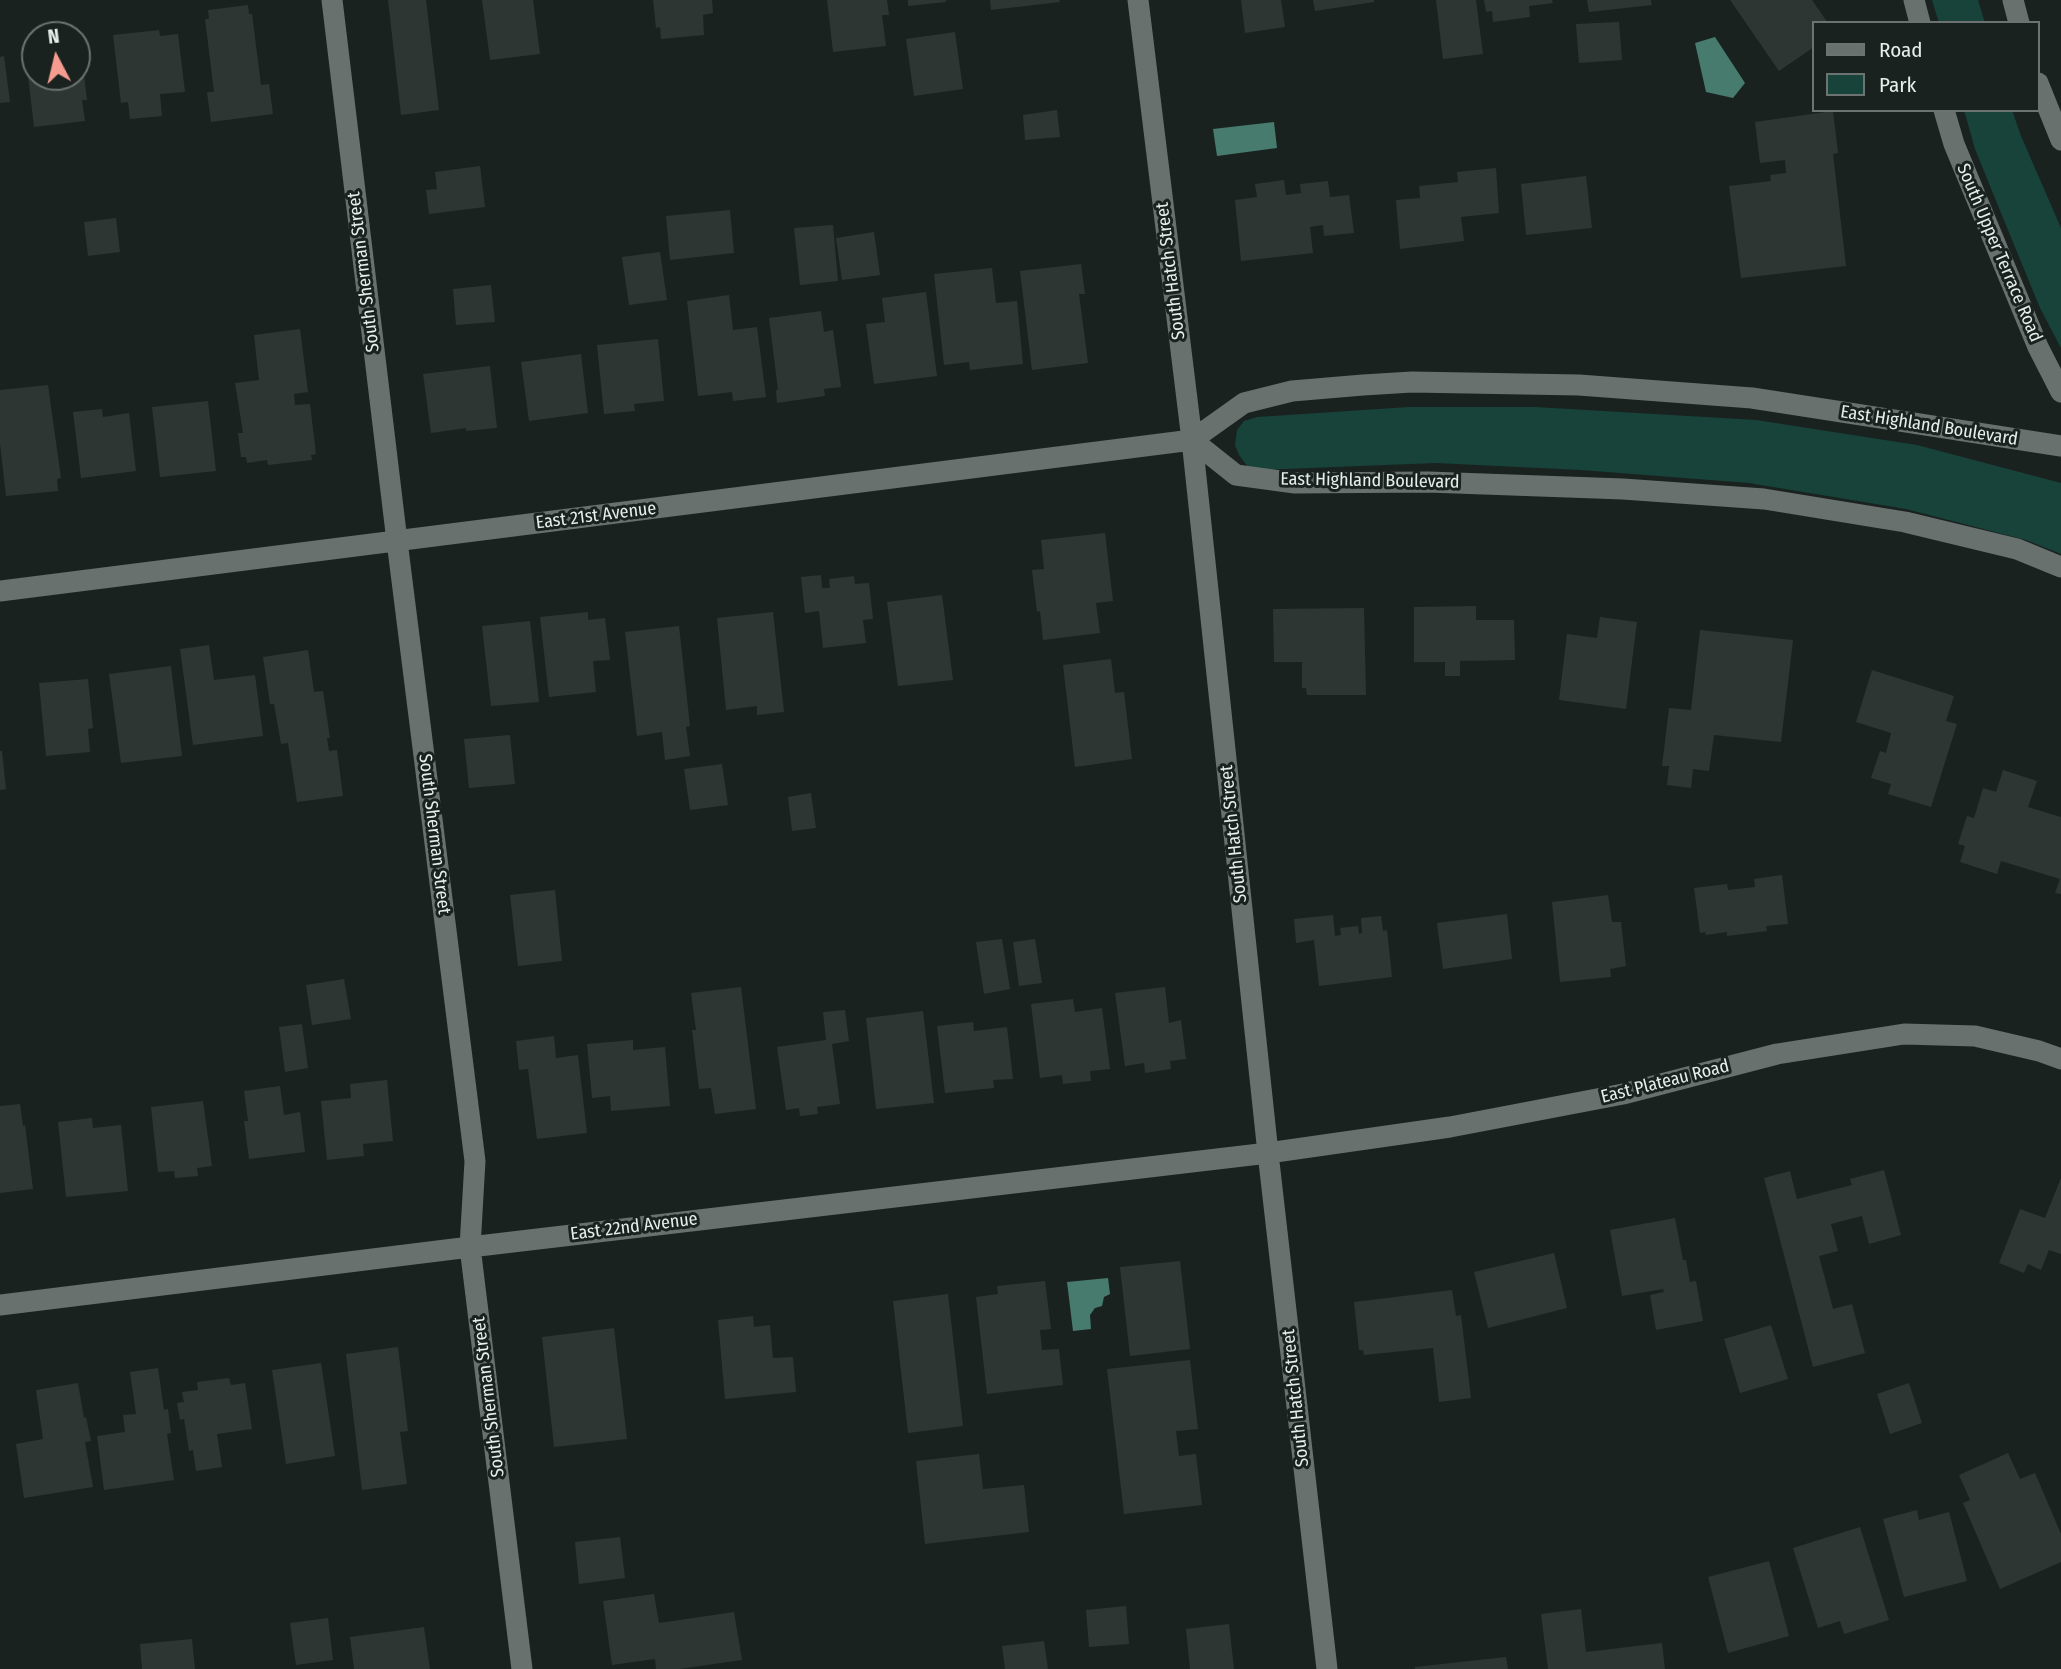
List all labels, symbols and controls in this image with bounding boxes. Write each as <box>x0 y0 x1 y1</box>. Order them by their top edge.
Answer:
north arrow <box>21 21 91 91</box>
legend <box>1812 21 2040 112</box>
text: N <box>47 25 61 49</box>
text: Road <box>1879 37 1923 63</box>
text: Park <box>1879 72 1916 98</box>
street label: South Upper Terrace Road <box>1952 161 2046 345</box>
street label: South Sherman Street <box>343 190 385 354</box>
street label: South Hatch Street <box>1152 201 1190 341</box>
street label: East Highland Boulevard <box>1839 401 2019 451</box>
street label: East Highland Boulevard <box>1280 469 1460 493</box>
street label: East 21st Avenue <box>535 498 657 534</box>
street label: South Sherman Street <box>413 752 455 916</box>
street label: South Hatch Street <box>1216 764 1252 904</box>
street label: East Plateau Road <box>1599 1056 1731 1108</box>
street label: East 22nd Avenue <box>569 1208 699 1246</box>
street label: South Sherman Street <box>468 1315 510 1479</box>
street label: South Hatch Street <box>1278 1328 1314 1468</box>

